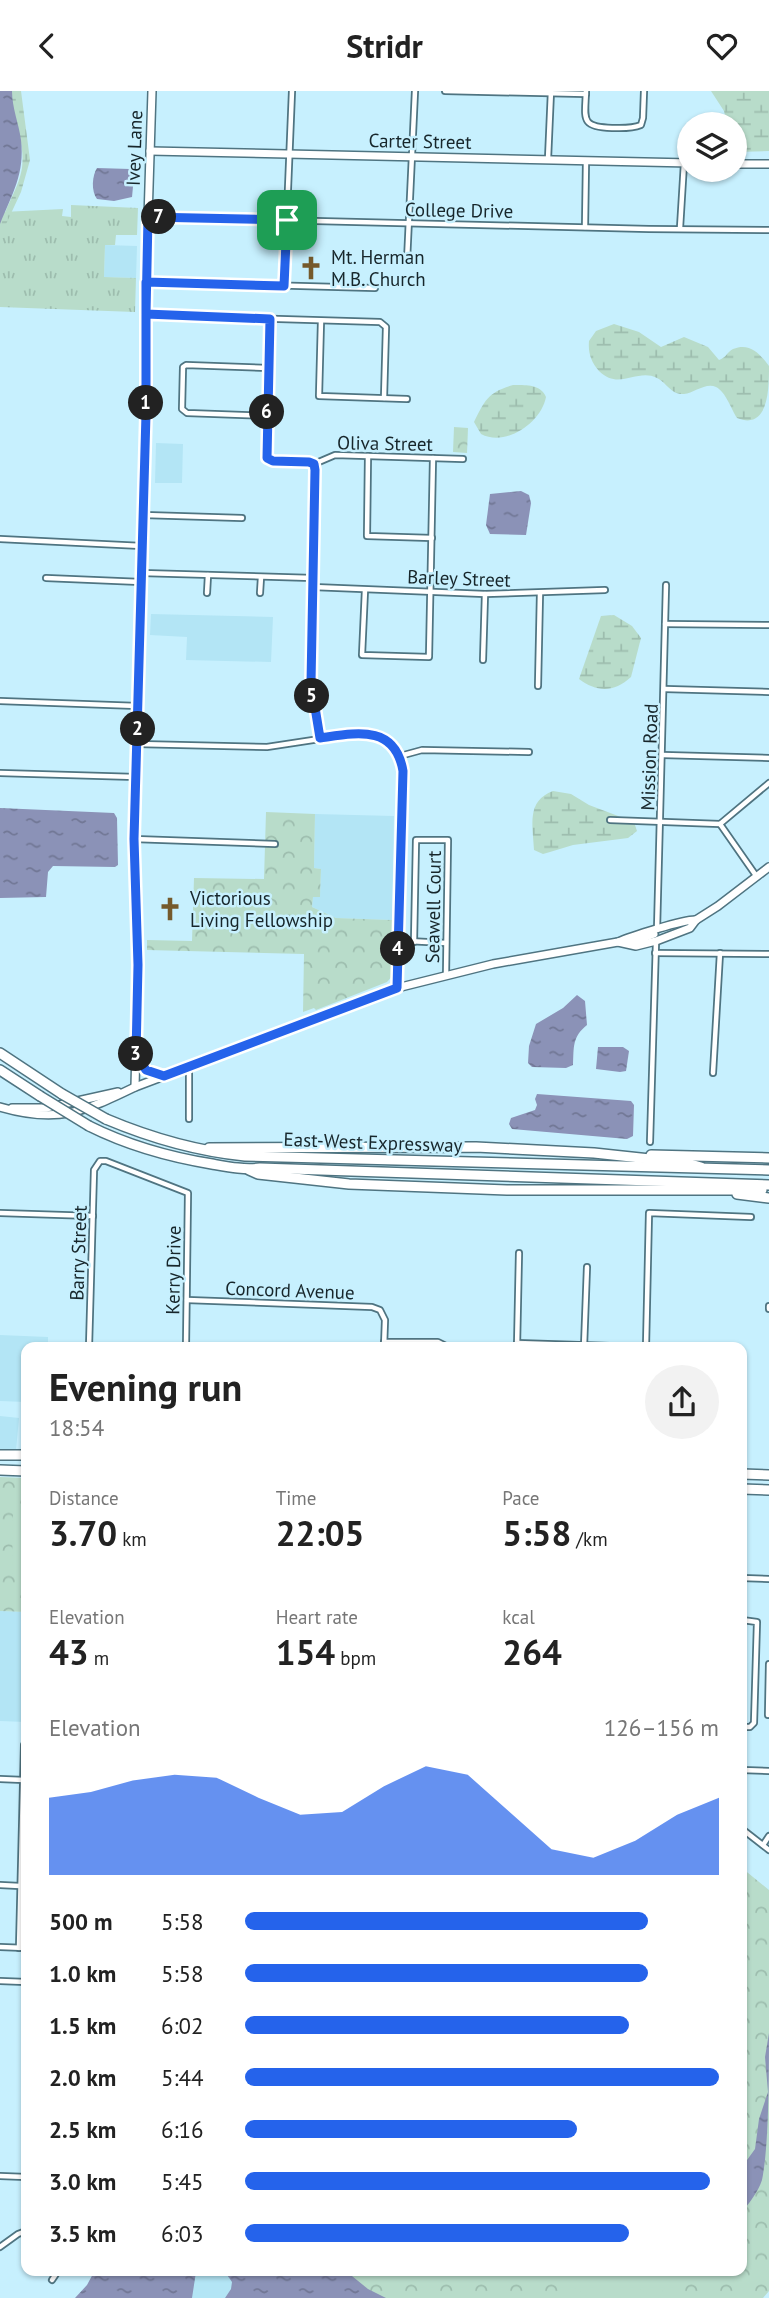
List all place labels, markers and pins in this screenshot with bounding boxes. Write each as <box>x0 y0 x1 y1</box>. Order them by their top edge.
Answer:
pin <box>257 190 317 250</box>
pin: 7 <box>142 199 176 235</box>
place label: Mt. Herman M.B. Church <box>331 245 426 291</box>
church icon: Mt. Herman M.B. Church <box>297 254 325 282</box>
pin: 1 <box>128 385 164 421</box>
pin: 6 <box>250 395 284 429</box>
pin: 5 <box>294 679 330 713</box>
pin: 2 <box>120 711 156 747</box>
place label: Victorious Living Fellowship <box>189 886 333 932</box>
church icon: Victorious Living Fellowship <box>156 895 184 923</box>
pin: 4 <box>380 931 416 967</box>
pin: 3 <box>118 1037 154 1072</box>

